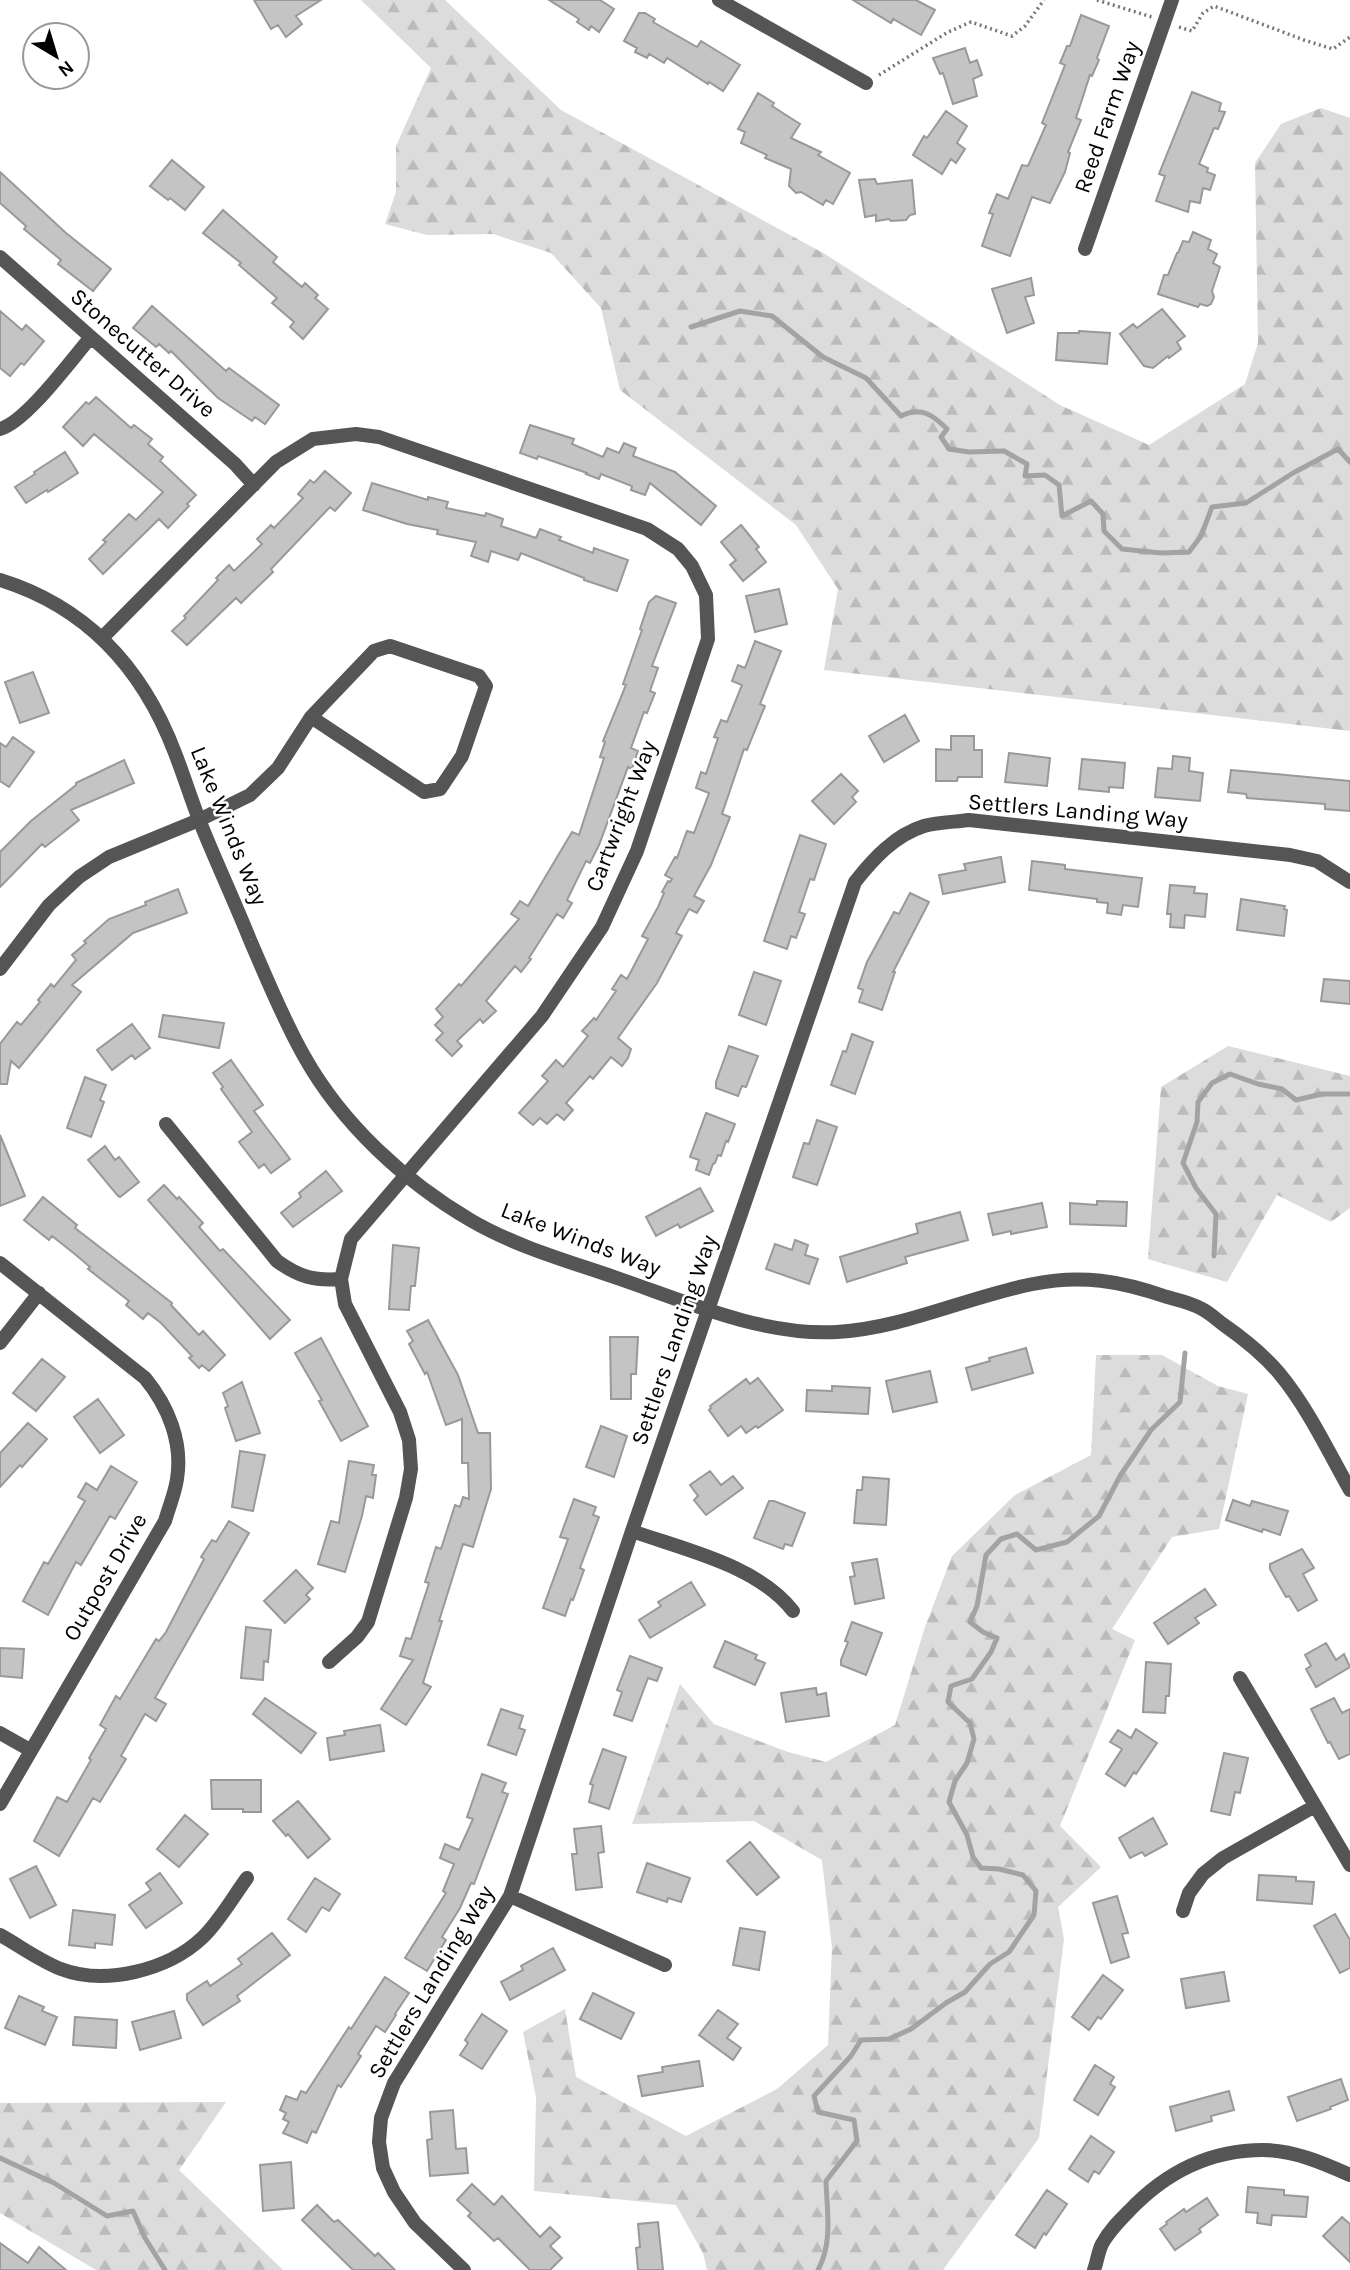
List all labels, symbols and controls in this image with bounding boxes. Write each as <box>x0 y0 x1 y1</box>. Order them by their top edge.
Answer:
north arrow <box>21 21 91 91</box>
street label: Reed Farm Way <box>1068 37 1146 197</box>
text: N <box>54 56 78 81</box>
street label: Stonecutter Drive <box>65 283 221 423</box>
street label: Cartwright Way <box>580 736 662 895</box>
street label: Lake Winds Way <box>185 742 273 910</box>
street label: Settlers Landing Way <box>967 788 1189 834</box>
street label: Lake Winds Way <box>497 1196 665 1282</box>
street label: Settlers Landing Way <box>625 1231 723 1449</box>
street label: Outpost Drive <box>57 1508 153 1646</box>
street label: Settlers Landing Way <box>363 1880 499 2083</box>

